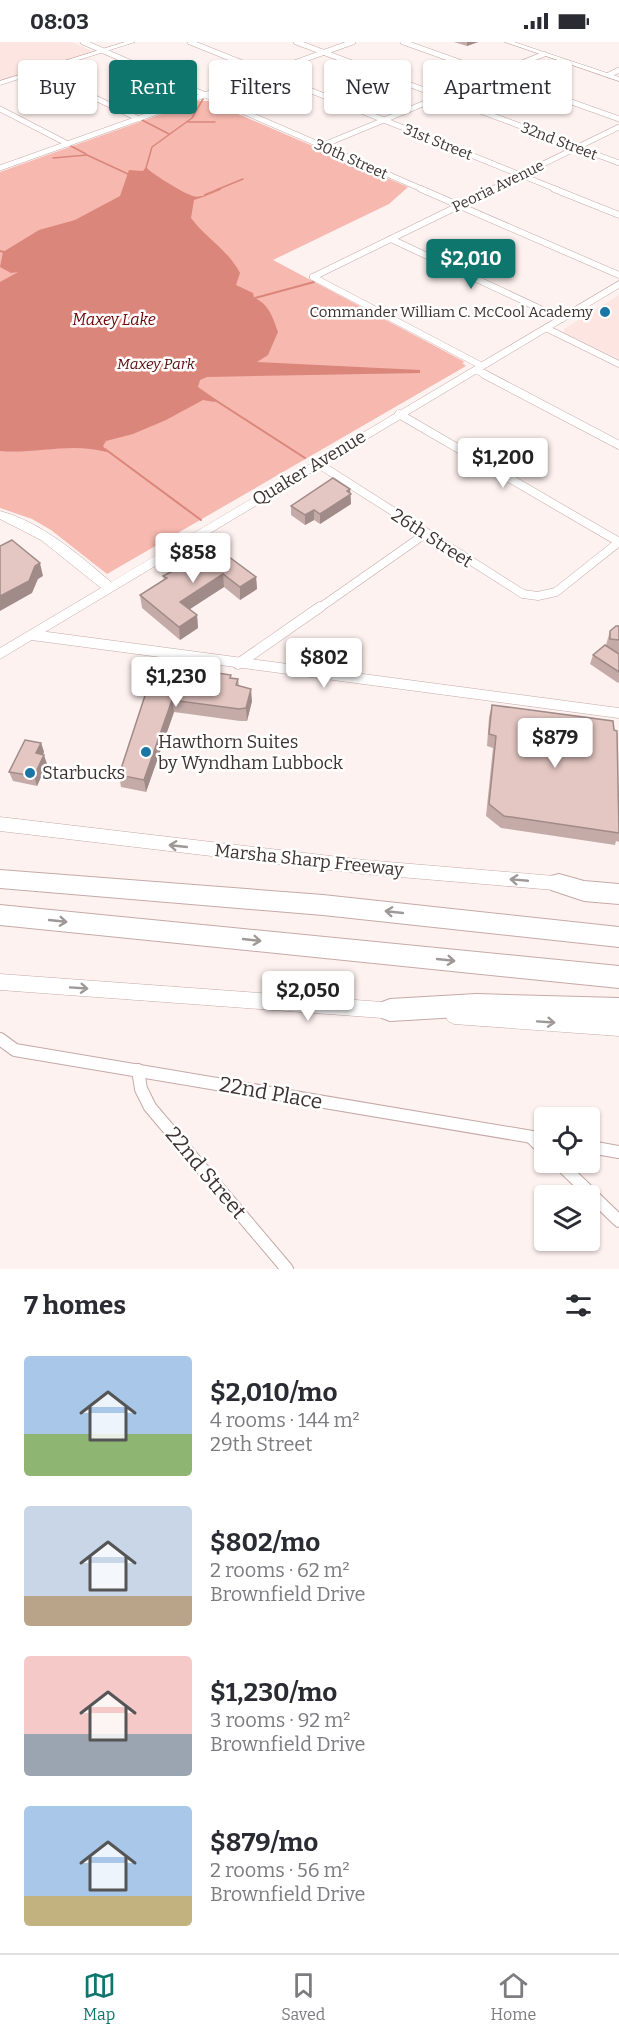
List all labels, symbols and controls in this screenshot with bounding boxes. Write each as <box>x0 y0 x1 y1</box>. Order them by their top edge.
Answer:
text: 08:03 <box>30 8 89 35</box>
chip: Buy <box>18 60 97 114</box>
chip: Rent <box>109 60 197 114</box>
chip: Filters <box>209 60 312 114</box>
chip: New <box>324 60 411 114</box>
chip: Apartment <box>423 60 572 114</box>
street label: 32nd Street <box>518 118 600 164</box>
street label: 31st Street <box>401 120 476 164</box>
street label: 30th Street <box>312 135 391 183</box>
street label: Peoria Avenue <box>449 156 547 216</box>
pin: $2,010 <box>422 239 520 290</box>
text: $2,010 <box>440 246 502 270</box>
place label: Commander William C. McCool Academy <box>309 303 593 321</box>
marker: Commander William C. McCool Academy <box>598 305 612 319</box>
water label: Maxey Lake <box>72 310 156 329</box>
park label: Maxey Park <box>117 355 196 373</box>
street label: Quaker Avenue <box>248 425 370 511</box>
pin: $1,200 <box>454 438 552 489</box>
text: $1,200 <box>472 445 534 469</box>
street label: 26th Street <box>387 504 477 573</box>
pin: $858 <box>157 533 229 584</box>
text: $858 <box>169 540 217 564</box>
pin: $802 <box>288 638 360 689</box>
text: $802 <box>300 645 348 669</box>
pin: $1,230 <box>127 657 225 708</box>
text: $1,230 <box>145 664 207 688</box>
pin: $879 <box>519 718 591 769</box>
text: $879 <box>532 725 578 749</box>
place label: Hawthorn Suites by Wyndham Lubbock <box>158 731 344 774</box>
marker: Hawthorn Suites by Wyndham Lubbock <box>139 745 153 759</box>
place label: Starbucks <box>42 762 125 784</box>
marker: Starbucks <box>23 766 37 780</box>
street label: Marsha Sharp Freeway <box>213 839 405 881</box>
one-way arrow <box>169 840 189 851</box>
one-way arrow <box>509 874 529 885</box>
one-way arrow <box>384 907 404 918</box>
one-way arrow <box>48 916 68 927</box>
one-way arrow <box>242 935 262 946</box>
one-way arrow <box>436 955 456 966</box>
pin: $2,050 <box>259 971 357 1022</box>
text: $2,050 <box>276 978 340 1002</box>
one-way arrow <box>69 983 89 994</box>
one-way arrow <box>536 1016 556 1027</box>
street label: 22nd Place <box>217 1071 325 1115</box>
map controls <box>534 1107 600 1251</box>
button: locate <box>534 1107 600 1173</box>
street label: 22nd Street <box>160 1122 252 1225</box>
button: layers <box>534 1185 600 1251</box>
icon: filters <box>562 1289 595 1322</box>
text: 7 homes <box>24 1290 126 1321</box>
text: $2,010/mo <box>210 1377 337 1408</box>
icon: home <box>72 1380 144 1452</box>
text: 4 rooms · 144 m² <box>210 1408 360 1432</box>
text: 29th Street <box>210 1432 313 1456</box>
text: $802/mo <box>210 1527 320 1558</box>
icon: home <box>72 1530 144 1602</box>
text: 2 rooms · 62 m² <box>210 1558 350 1582</box>
text: Brownfield Drive <box>210 1582 366 1606</box>
text: $1,230/mo <box>210 1677 337 1708</box>
icon: home <box>72 1680 144 1752</box>
text: 3 rooms · 92 m² <box>210 1708 350 1732</box>
text: Brownfield Drive <box>210 1732 366 1756</box>
text: $879/mo <box>210 1827 318 1858</box>
icon: home <box>72 1830 144 1902</box>
text: 2 rooms · 56 m² <box>210 1858 350 1882</box>
text: Brownfield Drive <box>210 1882 366 1906</box>
tab: Map <box>83 1969 116 2024</box>
tab: Saved <box>281 1969 325 2024</box>
tab: Home <box>491 1969 536 2024</box>

